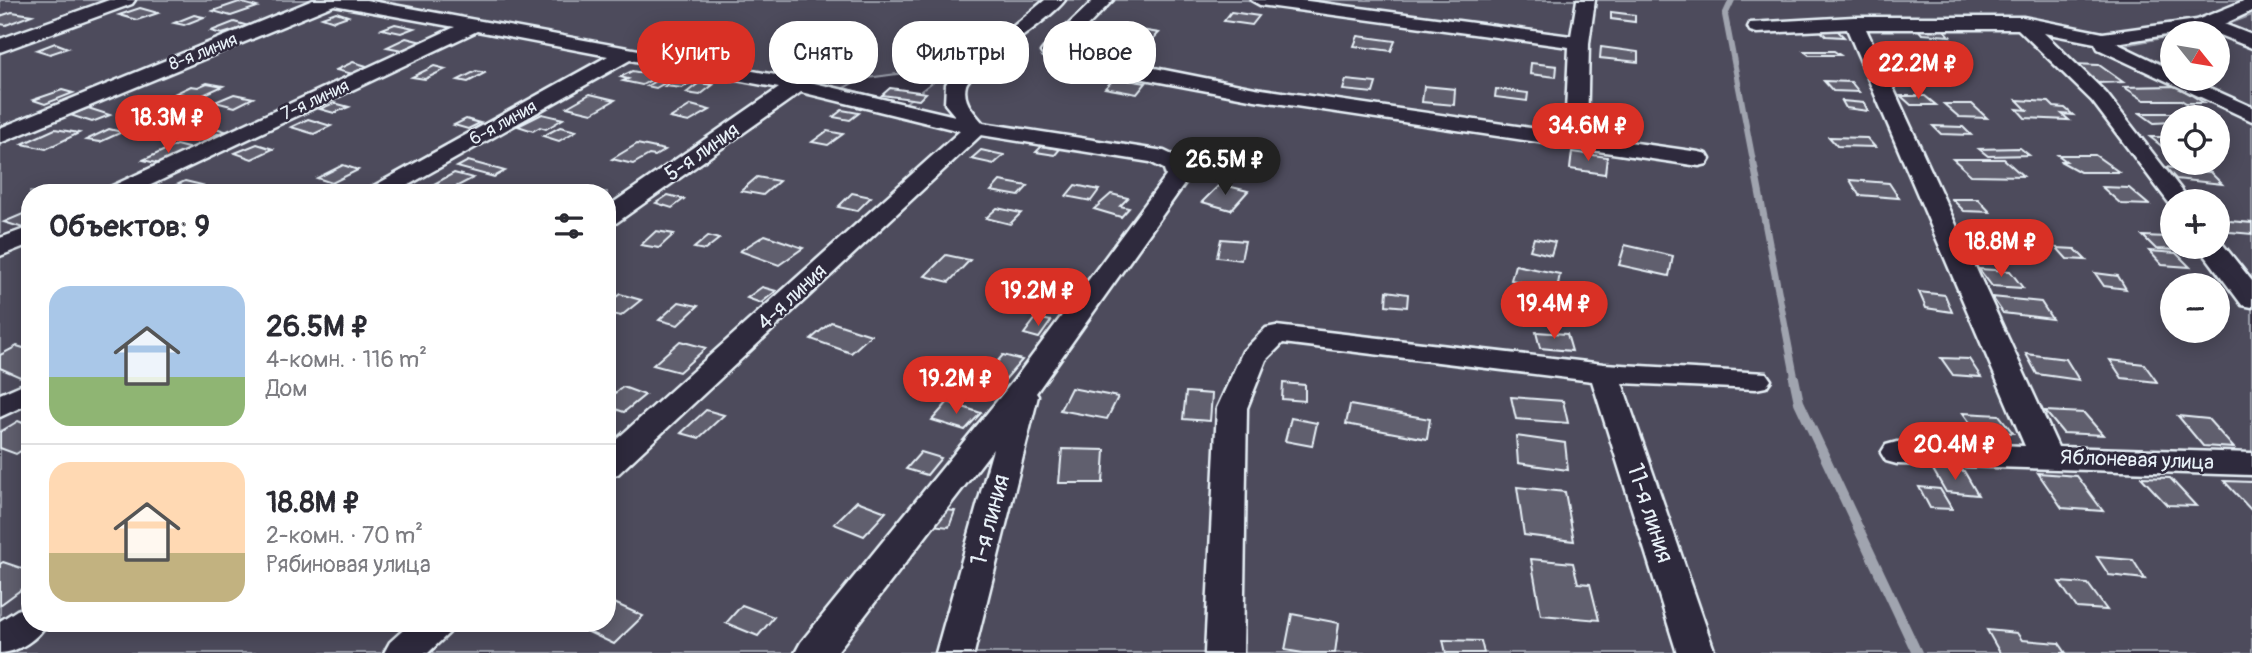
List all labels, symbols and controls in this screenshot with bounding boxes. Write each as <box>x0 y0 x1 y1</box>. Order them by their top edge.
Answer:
chip: Купить <box>637 21 755 84</box>
chip: Снять <box>769 21 878 84</box>
chip: Фильтры <box>892 21 1029 84</box>
chip: Новое <box>1043 21 1156 84</box>
north arrow <box>2160 21 2230 91</box>
map controls <box>2160 21 2230 343</box>
street label: 8-я линия <box>165 28 241 76</box>
pin: 22.2M ₽ <box>1853 42 1983 101</box>
text: 22.2M ₽ <box>1879 49 1957 78</box>
street label: 7-я линия <box>277 74 353 126</box>
street label: 6-я линия <box>465 95 541 151</box>
pin: 18.3M ₽ <box>103 96 233 155</box>
text: 18.3M ₽ <box>131 103 205 132</box>
pin: 34.6M ₽ <box>1523 104 1653 163</box>
button: locate <box>2160 105 2230 175</box>
text: 34.6M ₽ <box>1548 111 1628 140</box>
street label: 5-я линия <box>660 117 744 187</box>
pin: 26.5M ₽ <box>1160 138 1290 197</box>
text: 26.5M ₽ <box>1185 145 1265 174</box>
button: + <box>2160 189 2230 259</box>
icon: filters <box>550 207 588 245</box>
text: Объектов: 9 <box>49 208 210 245</box>
pin: 18.8M ₽ <box>1936 219 2066 279</box>
text: 18.8M ₽ <box>1965 227 2037 256</box>
street label: 4-я линия <box>751 258 833 336</box>
pin: 19.2M ₽ <box>973 268 1103 328</box>
button: − <box>2160 273 2230 343</box>
text: 19.2M ₽ <box>1001 276 1075 305</box>
pin: 19.4M ₽ <box>1489 282 1619 341</box>
text: 19.4M ₽ <box>1517 289 1591 318</box>
text: 26.5M ₽ <box>266 308 369 345</box>
icon: home <box>105 314 189 398</box>
text: 4-комн. · 116 m² <box>266 345 427 374</box>
pin: 19.2M ₽ <box>891 356 1021 416</box>
text: 19.2M ₽ <box>919 364 993 393</box>
text: Дом <box>266 374 307 403</box>
pin: 20.4M ₽ <box>1890 422 2020 482</box>
text: 20.4M ₽ <box>1914 430 1996 459</box>
street label: Яблоневая улица <box>2059 444 2215 476</box>
street label: 11-я линия <box>1620 460 1680 566</box>
street label: 1-я линия <box>964 471 1016 569</box>
text: 18.8M ₽ <box>266 484 361 521</box>
icon: home <box>105 490 189 574</box>
text: 2-комн. · 70 m² <box>266 521 423 550</box>
text: Рябиновая улица <box>266 550 431 579</box>

